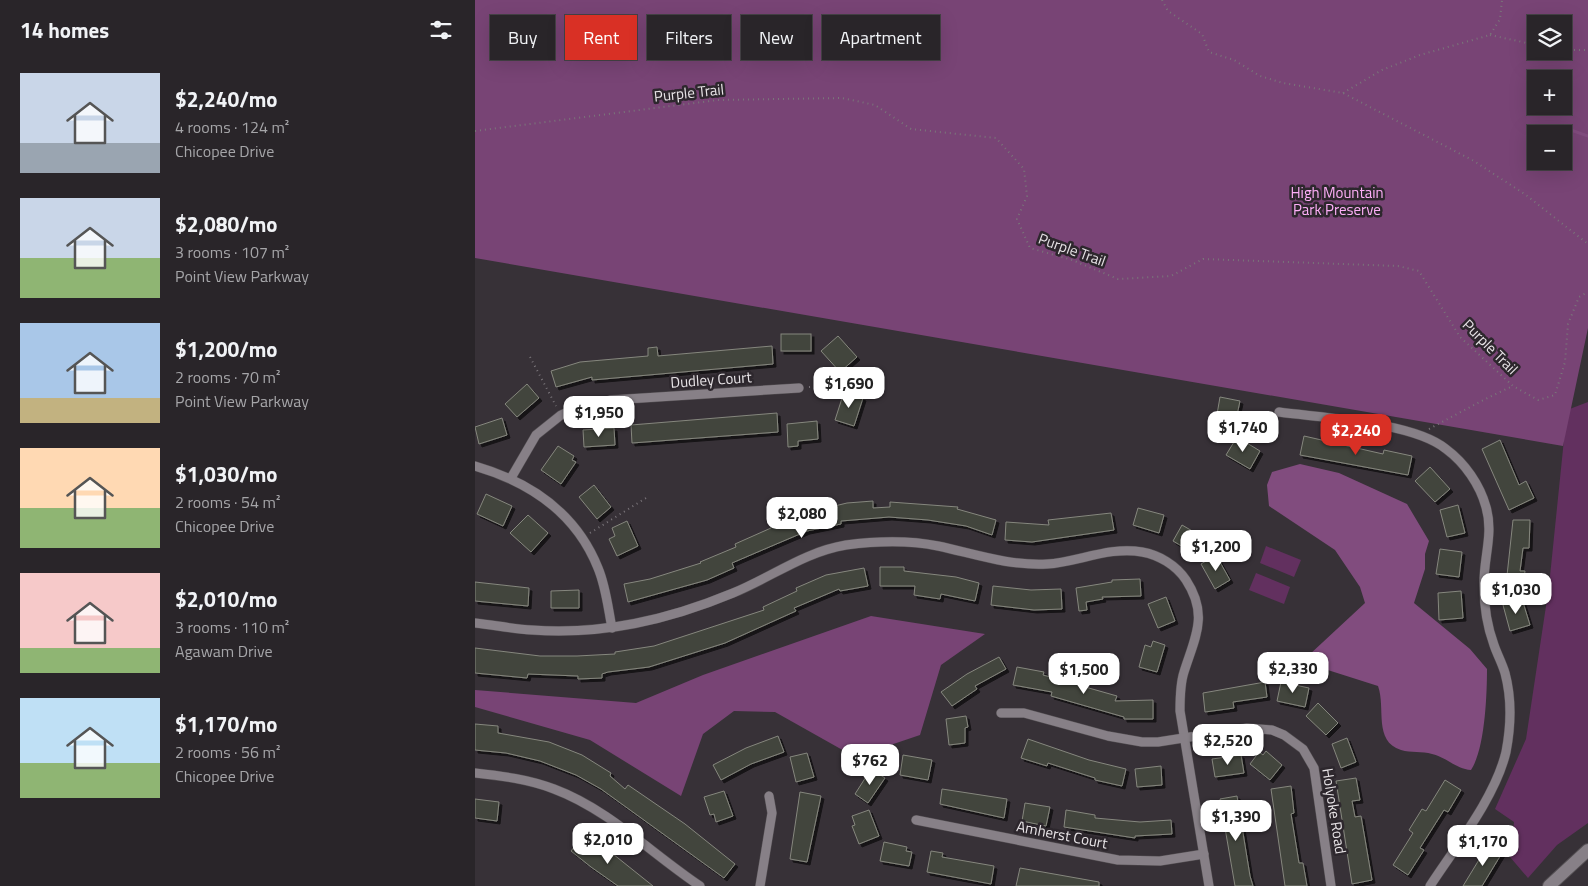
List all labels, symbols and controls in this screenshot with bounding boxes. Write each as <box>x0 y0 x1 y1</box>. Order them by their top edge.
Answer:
text: 14 homes <box>20 14 109 46</box>
chip: Buy <box>490 15 555 60</box>
chip: Rent <box>565 15 637 60</box>
chip: Filters <box>647 15 731 60</box>
chip: New <box>741 15 812 60</box>
chip: Apartment <box>822 15 940 60</box>
map controls <box>1527 15 1572 170</box>
button: layers <box>1527 15 1572 60</box>
icon: filters <box>427 16 455 44</box>
button: + <box>1527 70 1572 115</box>
street label: Purple Trail <box>653 77 725 108</box>
text: $2,240/mo <box>175 83 277 115</box>
icon: home <box>60 93 120 153</box>
text: 4 rooms · 124 m² <box>175 115 289 139</box>
button: − <box>1527 125 1572 170</box>
text: Chicopee Drive <box>175 139 274 163</box>
park label: High Mountain Park Preserve <box>1290 181 1384 221</box>
text: $2,080/mo <box>175 208 277 240</box>
icon: home <box>60 218 120 278</box>
street label: Purple Trail <box>1035 227 1109 272</box>
text: 3 rooms · 107 m² <box>175 240 289 264</box>
text: Point View Parkway <box>175 264 309 288</box>
street label: Purple Trail <box>1457 314 1523 380</box>
text: $1,200/mo <box>175 333 277 365</box>
icon: home <box>60 343 120 403</box>
text: 2 rooms · 70 m² <box>175 365 280 389</box>
street label: Dudley Court <box>670 365 753 394</box>
pin: $1,690 <box>808 366 890 409</box>
text: $1,690 <box>824 371 874 395</box>
text: Point View Parkway <box>175 389 309 413</box>
pin: $1,950 <box>558 396 640 438</box>
text: $1,950 <box>574 400 624 424</box>
pin: $1,740 <box>1202 410 1284 453</box>
pin: $2,240 <box>1315 414 1397 456</box>
text: $1,740 <box>1218 415 1268 439</box>
text: $2,240 <box>1331 418 1381 442</box>
text: $1,030/mo <box>175 458 277 490</box>
icon: home <box>60 468 120 528</box>
text: 2 rooms · 54 m² <box>175 490 280 514</box>
pin: $2,080 <box>761 496 843 539</box>
text: $2,080 <box>777 501 827 525</box>
text: Chicopee Drive <box>175 514 274 538</box>
pin: $1,200 <box>1175 530 1257 572</box>
text: $1,200 <box>1191 534 1241 558</box>
pin: $1,030 <box>1475 572 1557 615</box>
text: $1,030 <box>1491 577 1541 601</box>
text: $2,010/mo <box>175 583 277 615</box>
icon: home <box>60 593 120 653</box>
text: 3 rooms · 110 m² <box>175 615 289 639</box>
text: Agawam Drive <box>175 639 273 663</box>
pin: $1,500 <box>1043 652 1125 695</box>
pin: $2,330 <box>1252 652 1334 694</box>
text: $2,330 <box>1268 656 1318 680</box>
text: $1,500 <box>1059 657 1109 681</box>
text: $1,170/mo <box>175 708 277 740</box>
icon: home <box>60 718 120 778</box>
pin: $2,520 <box>1187 724 1269 766</box>
text: $2,520 <box>1203 728 1253 752</box>
text: 2 rooms · 56 m² <box>175 740 280 764</box>
pin: $762 <box>840 744 900 786</box>
text: $762 <box>852 748 888 772</box>
text: Chicopee Drive <box>175 764 274 788</box>
street label: Holyoke Road <box>1316 766 1353 856</box>
pin: $1,390 <box>1195 800 1277 842</box>
text: $1,390 <box>1211 804 1261 828</box>
street label: Amherst Court <box>1015 814 1110 855</box>
pin: $2,010 <box>567 822 649 865</box>
pin: $1,170 <box>1442 824 1524 867</box>
text: $2,010 <box>583 827 633 851</box>
text: $1,170 <box>1458 829 1508 853</box>

